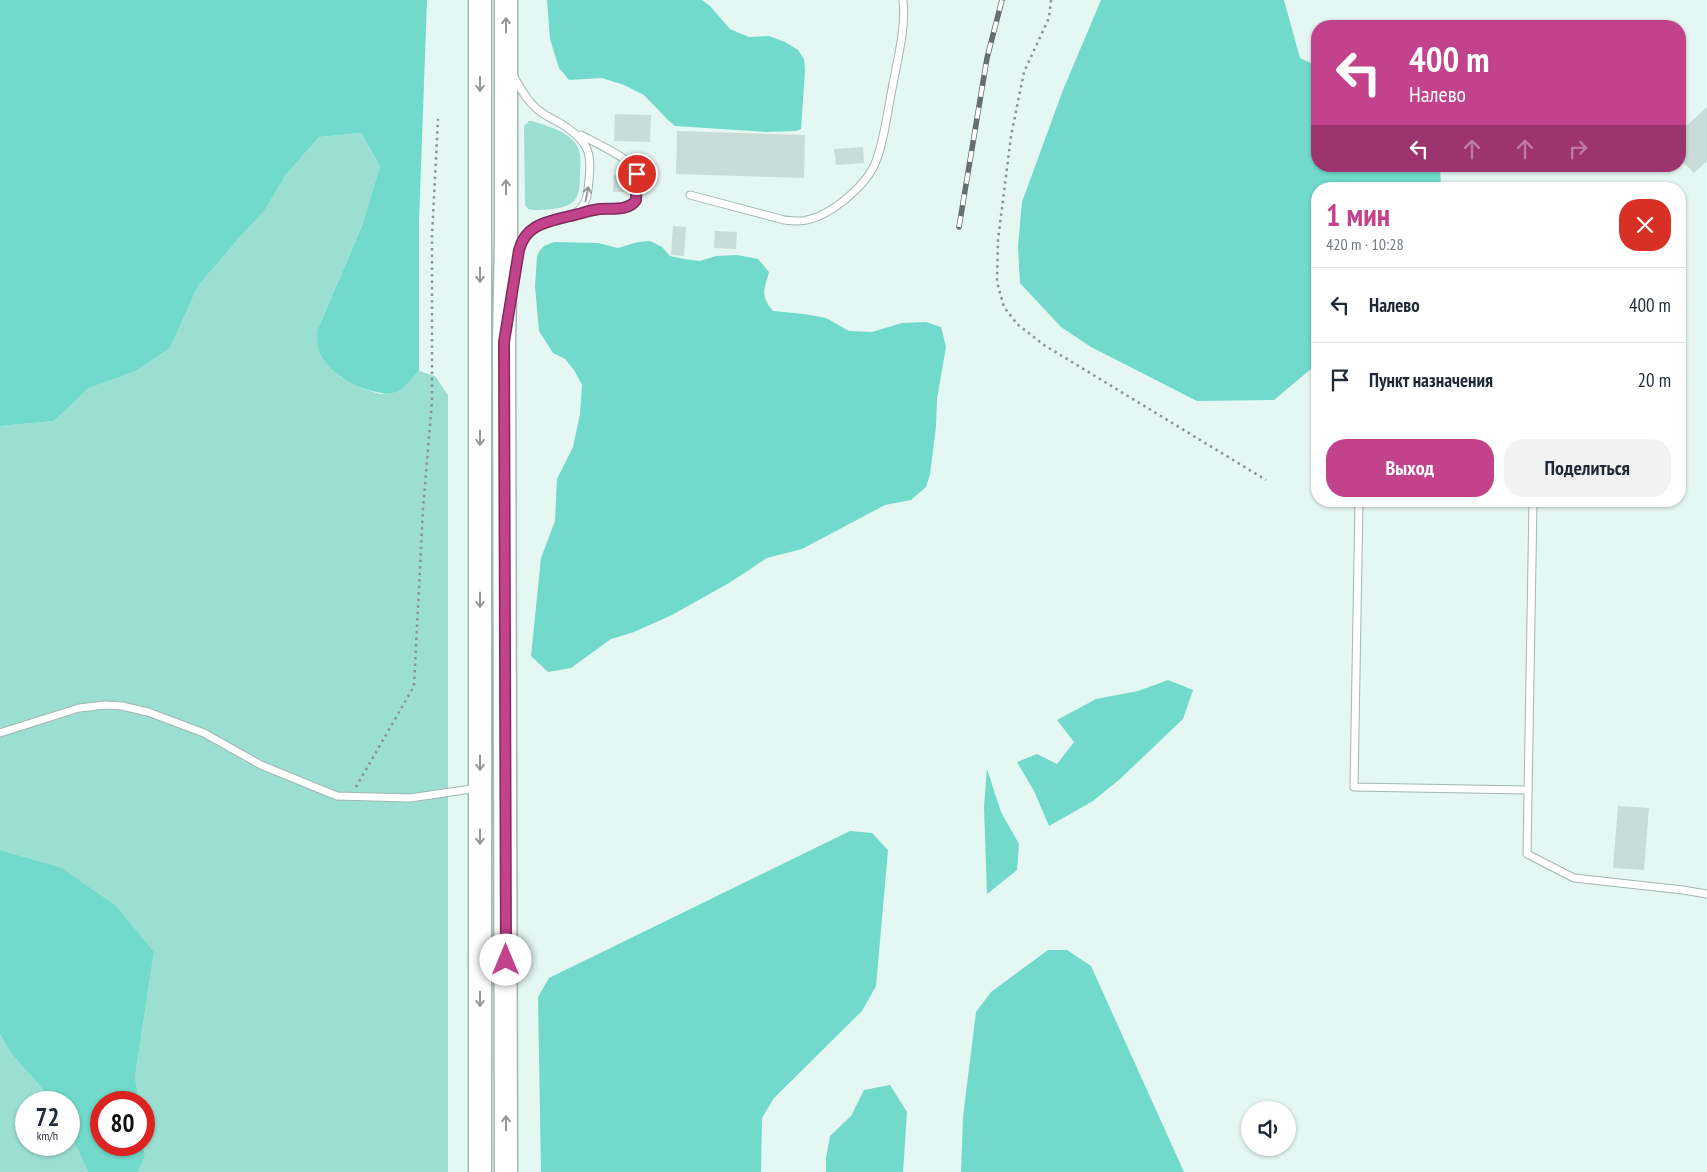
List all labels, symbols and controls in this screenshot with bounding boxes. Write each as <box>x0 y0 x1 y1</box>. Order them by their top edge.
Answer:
one-way arrow <box>501 17 511 34</box>
text: 400 m <box>1409 36 1490 82</box>
icon: left <box>1326 40 1391 105</box>
one-way arrow <box>475 75 485 91</box>
text: Налево <box>1409 80 1466 108</box>
icon: left <box>1405 135 1433 163</box>
icon: ahead <box>1458 135 1486 163</box>
icon: ahead <box>1511 135 1539 163</box>
icon: right <box>1564 135 1592 163</box>
pin <box>616 153 658 195</box>
icon: arrive <box>623 160 651 188</box>
one-way arrow <box>501 180 511 196</box>
one-way arrow <box>582 186 592 202</box>
text: 1 мин <box>1326 195 1390 234</box>
button: close <box>1619 199 1671 251</box>
text: 420 m · 10:28 <box>1326 234 1404 254</box>
one-way arrow <box>475 267 485 283</box>
icon: left <box>1326 291 1354 319</box>
text: Налево <box>1369 293 1420 317</box>
text: 400 m <box>1629 293 1671 317</box>
icon: arrive <box>1326 366 1354 394</box>
text: Пункт назначения <box>1369 368 1493 392</box>
text: 20 m <box>1638 368 1671 392</box>
one-way arrow <box>475 430 485 446</box>
button: Выход <box>1326 439 1494 497</box>
button: Поделиться <box>1504 439 1671 497</box>
one-way arrow <box>475 592 485 608</box>
one-way arrow <box>475 754 485 771</box>
one-way arrow <box>475 828 485 844</box>
position arrow <box>479 933 531 985</box>
one-way arrow <box>475 990 485 1007</box>
speed limit sign: 80 <box>90 1091 155 1156</box>
text: 72 <box>36 1101 59 1133</box>
map controls <box>1241 1101 1296 1156</box>
button: sound <box>1241 1101 1296 1156</box>
one-way arrow <box>501 1116 511 1132</box>
text: km/h <box>37 1128 58 1143</box>

